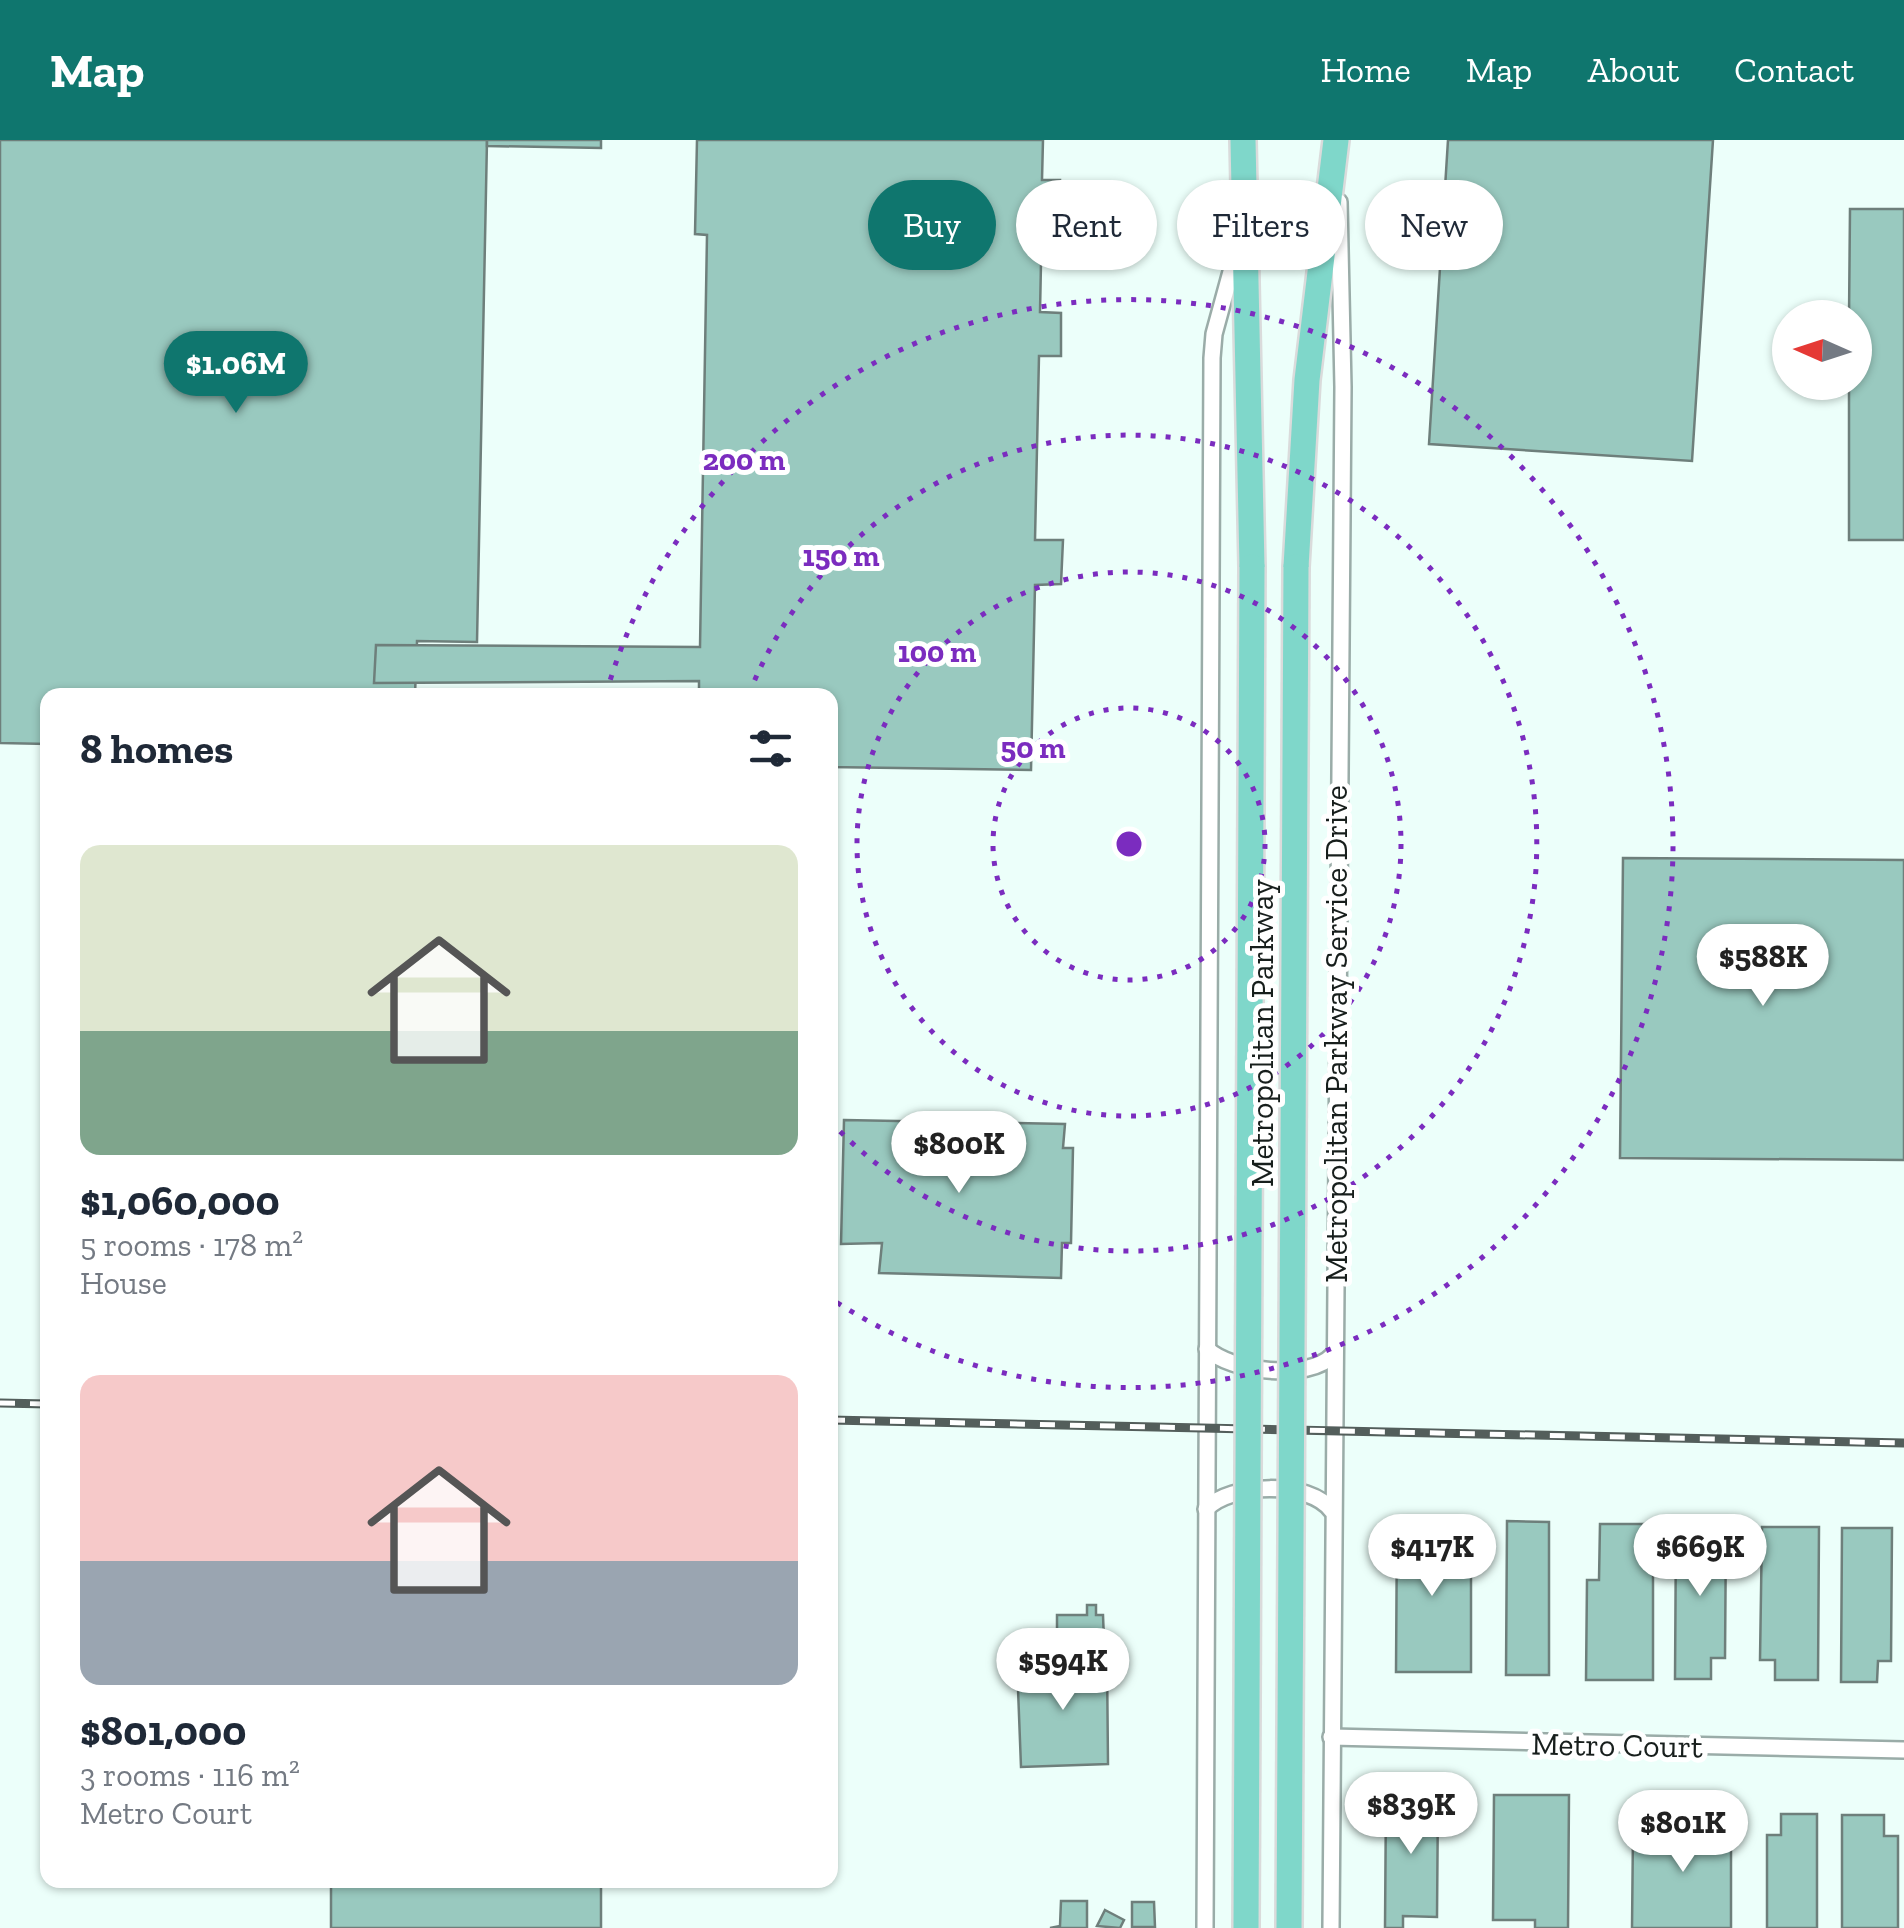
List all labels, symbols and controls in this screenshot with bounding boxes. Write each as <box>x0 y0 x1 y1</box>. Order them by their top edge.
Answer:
text: Map <box>50 42 145 99</box>
text: Home <box>1320 49 1411 91</box>
text: Map <box>1466 49 1532 91</box>
text: About <box>1587 49 1679 91</box>
text: Contact <box>1734 49 1854 91</box>
chip: Buy <box>868 180 996 270</box>
chip: Rent <box>1016 180 1157 270</box>
chip: Filters <box>1177 180 1345 270</box>
chip: New <box>1365 180 1503 270</box>
north arrow <box>1772 300 1872 400</box>
map controls <box>1772 300 1872 400</box>
pin: $1.06M <box>155 331 317 416</box>
text: $1.06M <box>186 344 286 382</box>
text: 200 m <box>703 442 785 478</box>
text: 150 m <box>803 538 879 574</box>
text: 100 m <box>898 634 976 670</box>
icon: filters <box>743 721 798 776</box>
text: 8 homes <box>80 723 233 774</box>
text: 50 m <box>1001 730 1065 766</box>
street label: Metropolitan Parkway Service Drive <box>1317 785 1355 1283</box>
centre of rings <box>1111 826 1147 862</box>
street label: Metropolitan Parkway <box>1243 878 1281 1187</box>
icon: home <box>349 910 529 1090</box>
pin: $588K <box>1693 924 1833 1009</box>
text: $588K <box>1719 937 1807 975</box>
pin: $800K <box>889 1111 1029 1196</box>
text: $800K <box>913 1124 1005 1162</box>
text: $1,060,000 <box>80 1175 280 1226</box>
text: 5 rooms · 178 m² <box>80 1226 303 1264</box>
text: House <box>80 1264 167 1302</box>
icon: home <box>349 1440 529 1620</box>
pin: $417K <box>1362 1514 1502 1599</box>
pin: $669K <box>1630 1514 1770 1599</box>
text: $417K <box>1390 1527 1474 1565</box>
text: $669K <box>1656 1527 1744 1565</box>
pin: $594K <box>993 1628 1133 1713</box>
text: $594K <box>1018 1641 1108 1679</box>
text: $801,000 <box>80 1705 246 1756</box>
street label: Metro Court <box>1531 1725 1703 1765</box>
text: 3 rooms · 116 m² <box>80 1756 300 1794</box>
pin: $839K <box>1341 1772 1481 1857</box>
text: $839K <box>1367 1785 1455 1823</box>
pin: $801K <box>1613 1790 1753 1875</box>
text: Metro Court <box>80 1794 252 1832</box>
text: $801K <box>1640 1803 1726 1841</box>

